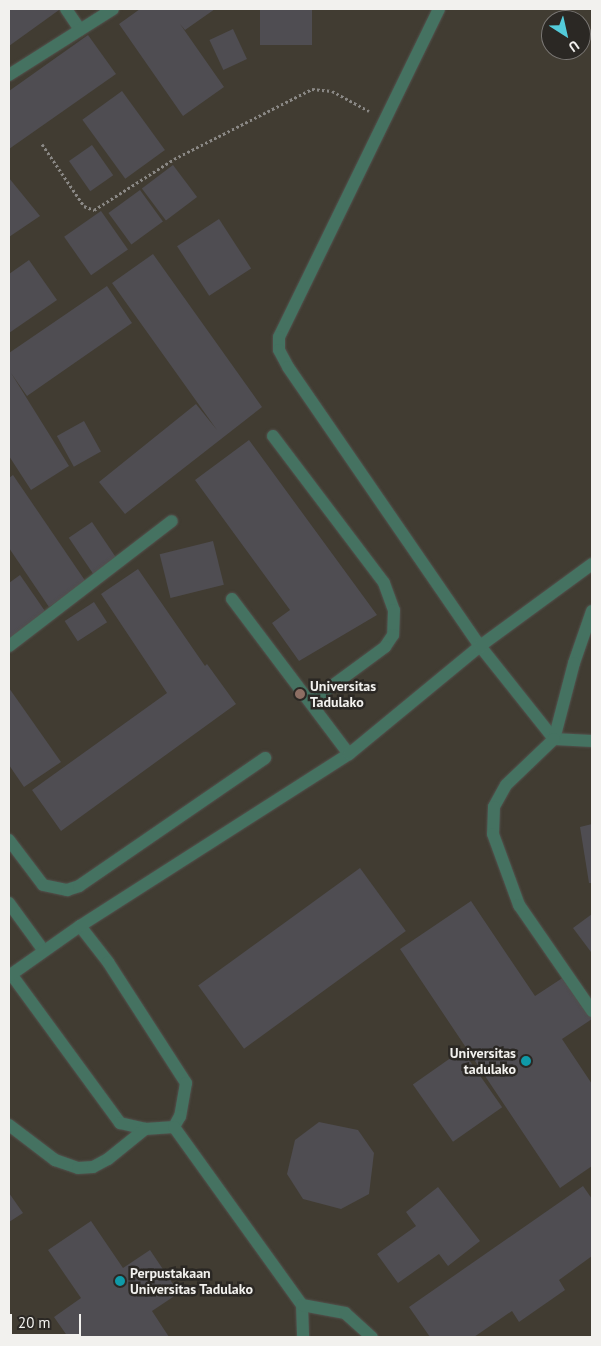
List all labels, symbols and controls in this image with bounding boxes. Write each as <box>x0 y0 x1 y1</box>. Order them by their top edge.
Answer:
north arrow <box>541 10 591 60</box>
text: U <box>565 37 583 56</box>
place label: Universitas Tadulako <box>310 678 376 710</box>
marker: Universitas Tadulako <box>294 688 306 700</box>
place label: Universitas tadulako <box>450 1045 516 1078</box>
marker: Universitas tadulako <box>520 1055 532 1067</box>
place label: Perpustakaan Universitas Tadulako <box>130 1265 254 1298</box>
marker: Perpustakaan Universitas Tadulako <box>114 1275 126 1287</box>
scale bar <box>12 1304 84 1336</box>
text: 20 m <box>18 1313 51 1332</box>

